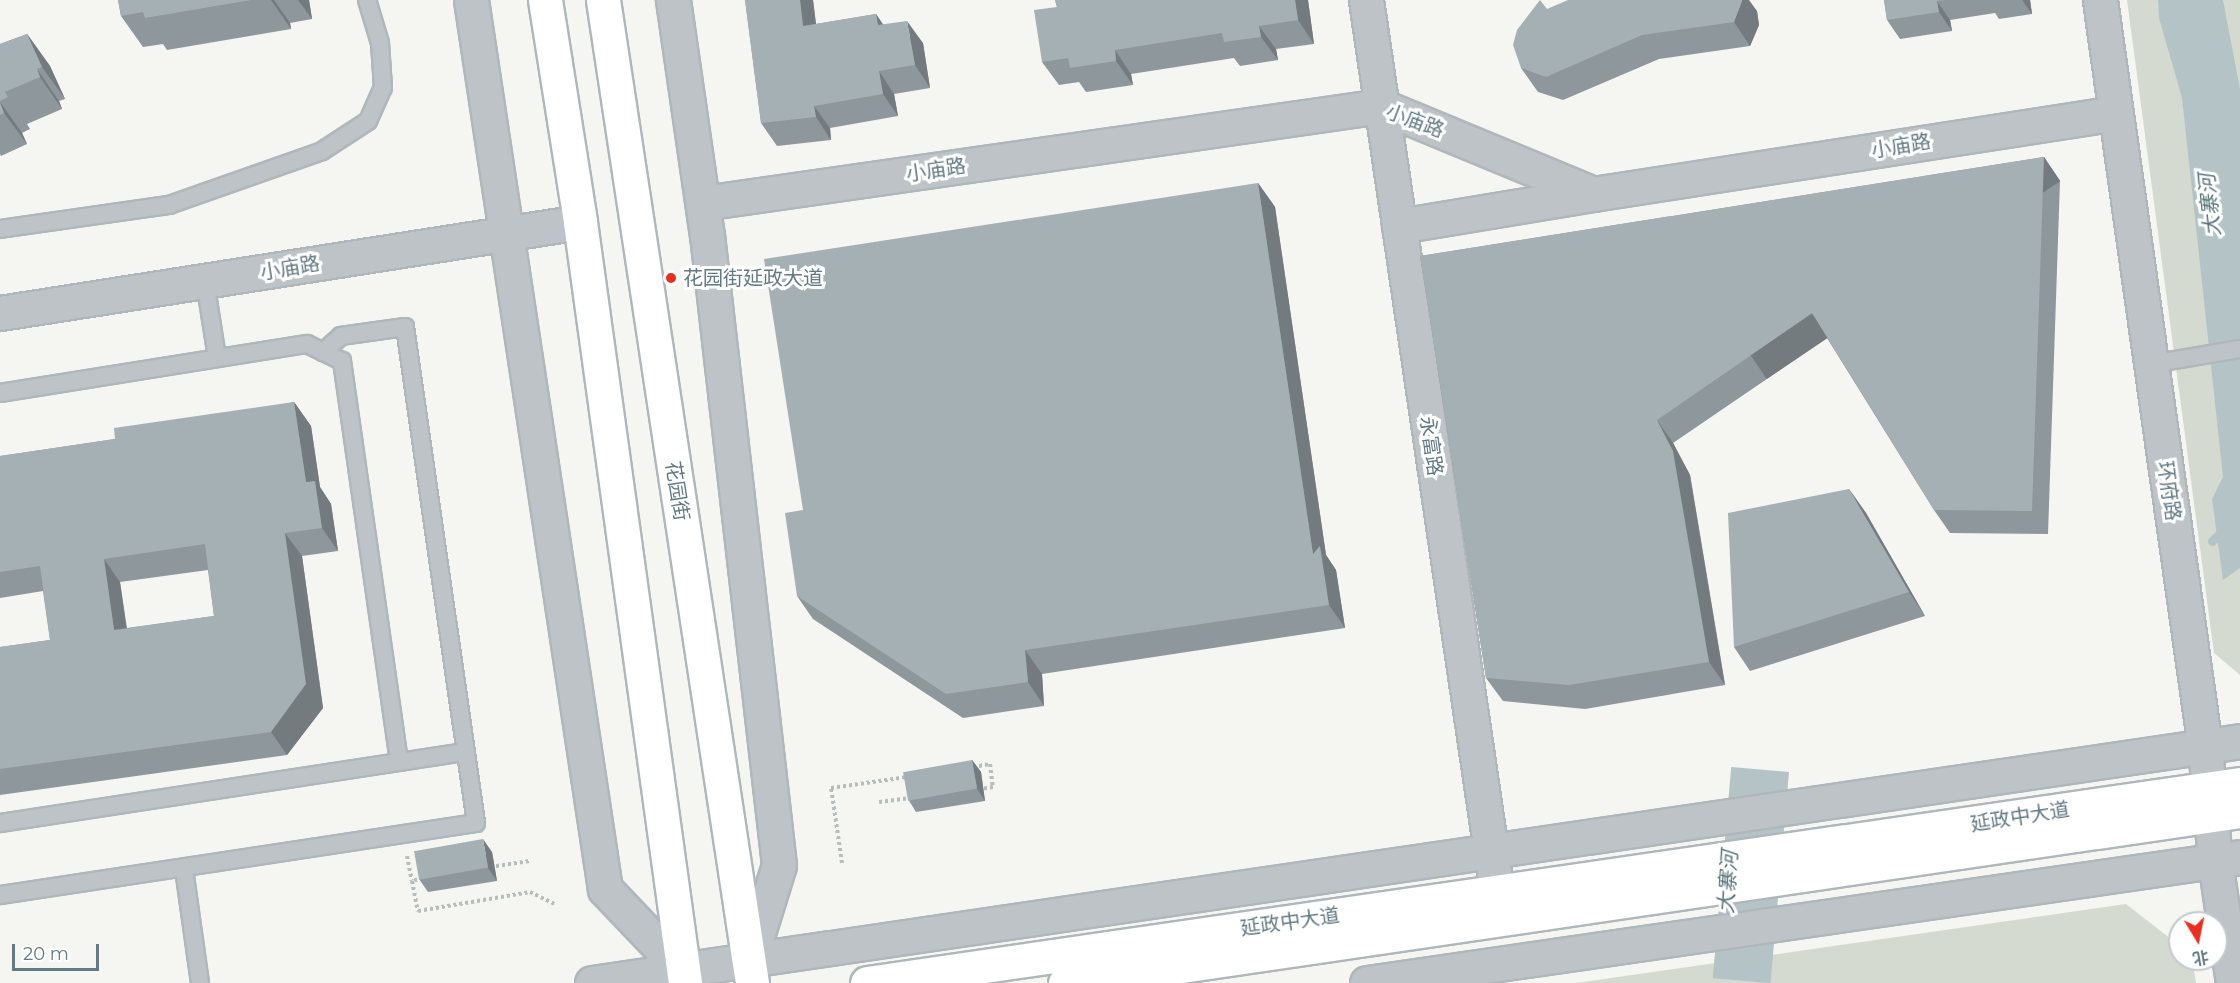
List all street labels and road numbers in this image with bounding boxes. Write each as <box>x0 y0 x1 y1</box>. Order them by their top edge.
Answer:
street label: 小庙路 <box>1383 99 1447 143</box>
street label: 小庙路 <box>1869 129 1933 163</box>
street label: 小庙路 <box>905 154 967 186</box>
street label: 小庙路 <box>258 251 322 285</box>
street label: 永富路 <box>1415 415 1447 477</box>
street label: 花园街 <box>660 459 694 523</box>
street label: 环府路 <box>2153 460 2185 522</box>
street label: 延政中大道 <box>1969 797 2071 837</box>
street label: 延政中大道 <box>1239 903 1341 941</box>

